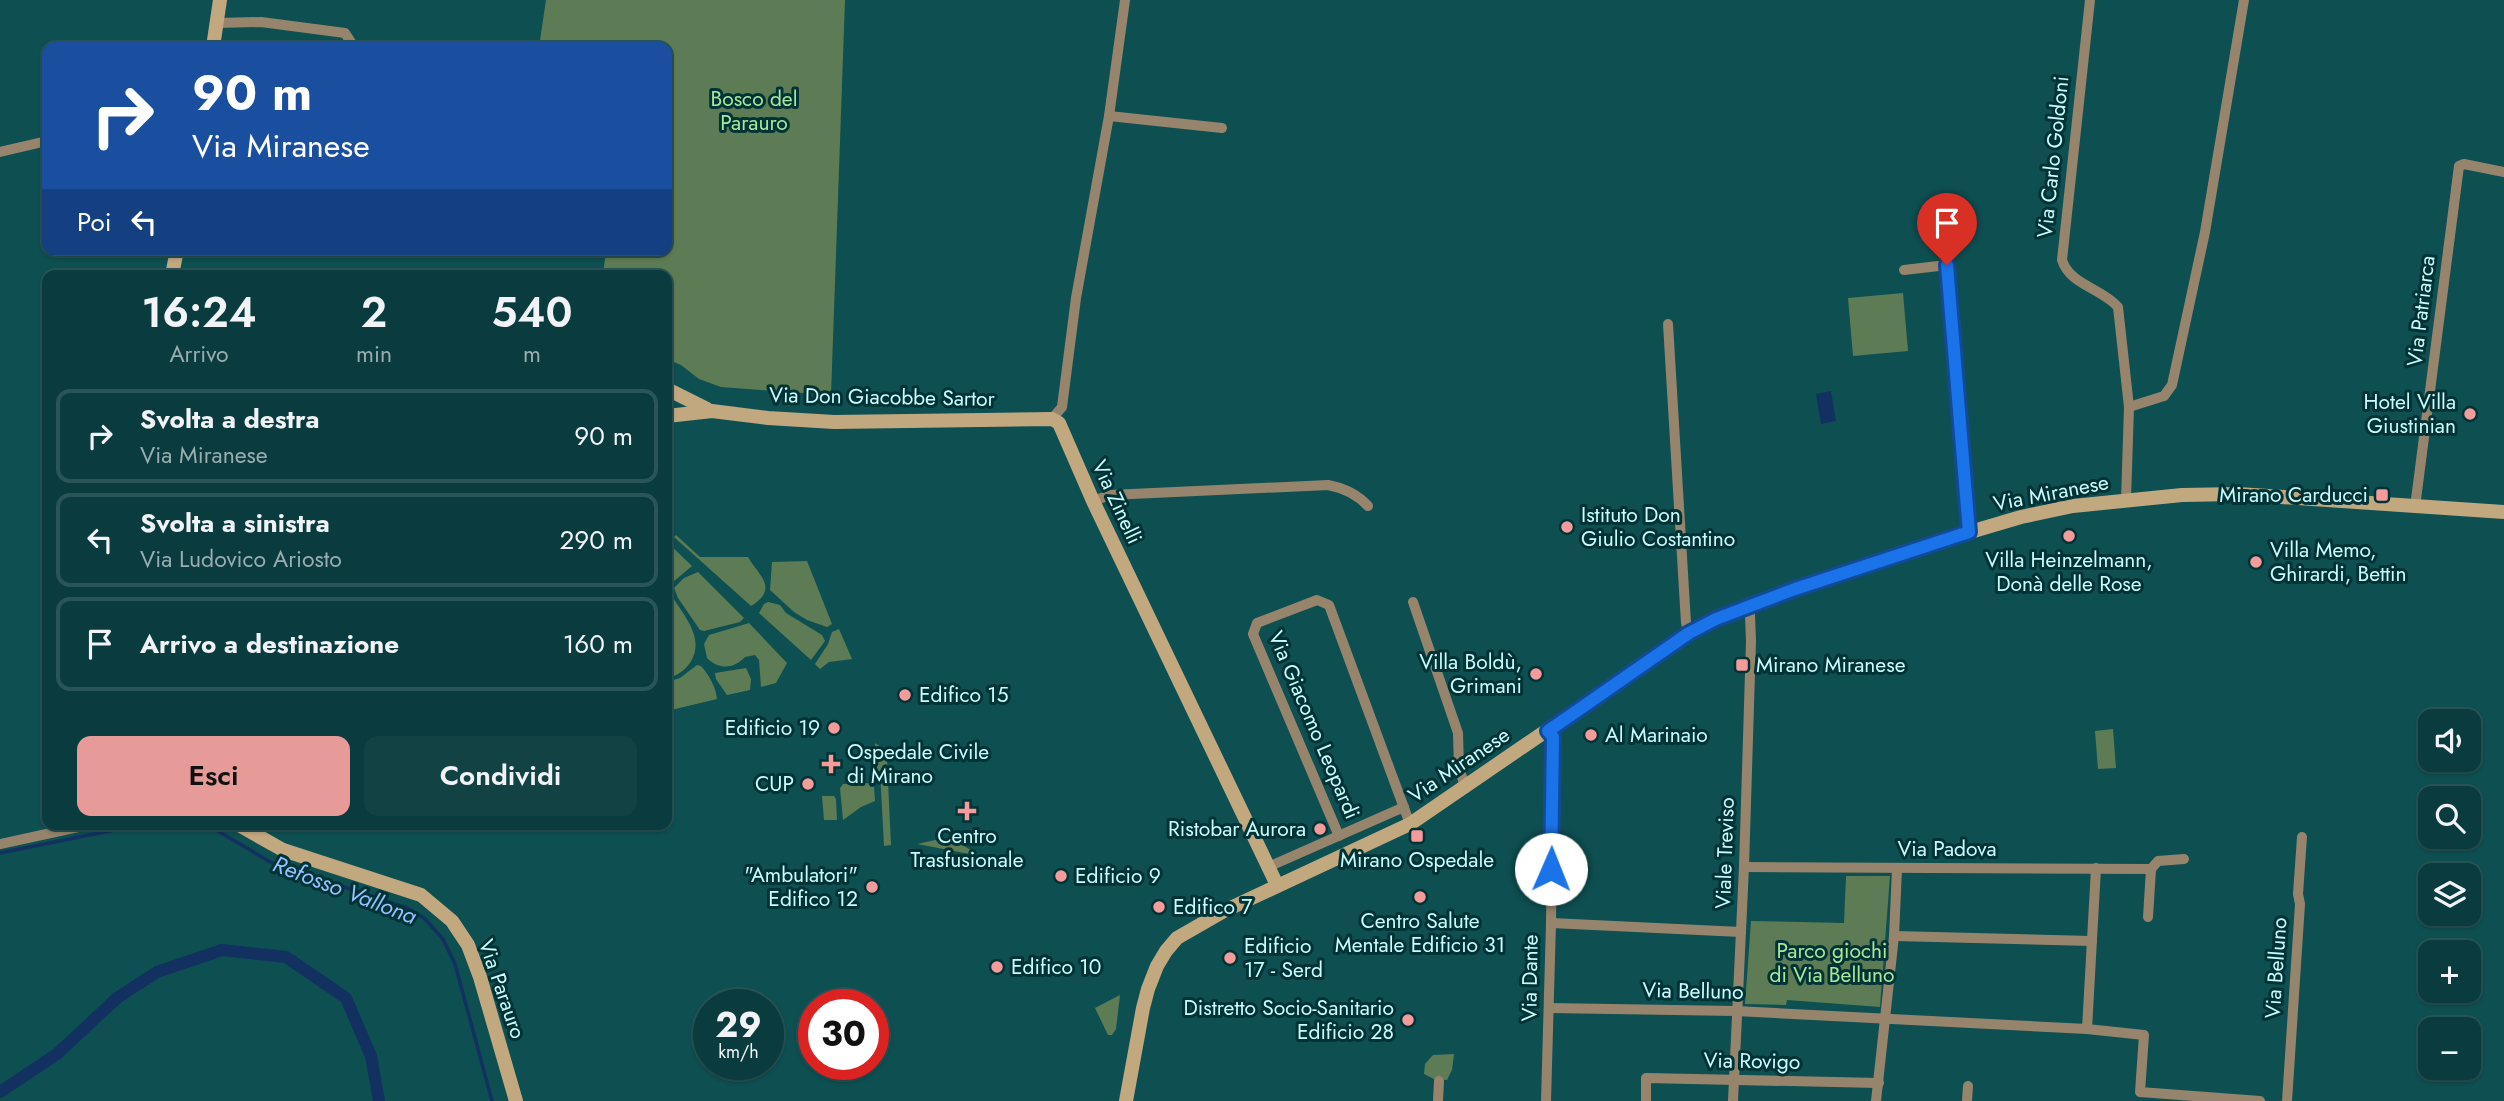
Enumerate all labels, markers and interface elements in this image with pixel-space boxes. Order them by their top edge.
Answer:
text: 90 m [192,58,312,128]
icon: right [77,70,168,161]
street label: Via Carlo Goldoni [2030,75,2076,239]
park label: Bosco del Parauro [710,84,798,138]
text: Via Miranese [192,123,370,169]
pin [1917,193,1977,265]
text: Poi [77,203,111,241]
icon: left [125,203,163,241]
icon: arrive [1928,204,1966,242]
street label: Via Patriarca [2399,254,2443,368]
text: 16:24 [142,282,257,343]
text: 2 [361,282,387,343]
text: 540 [492,282,572,343]
text: Arrivo [169,337,229,371]
text: min [356,337,392,371]
text: m [523,337,541,371]
street label: Via Don Giacobbe Sartor [769,380,996,414]
place label: Hotel Villa Giustinian [2363,387,2456,441]
text: Svolta a destra [140,400,320,438]
marker: Hotel Villa Giustinian [2462,406,2478,422]
icon: right [81,417,119,455]
text: 90 m [574,417,633,455]
text: Via Miranese [140,438,268,472]
street label: Via Zinelli [1084,455,1150,549]
street label: Via Miranese [1991,467,2111,519]
place label: Mirano Carducci [2219,480,2368,510]
marker: Mirano Carducci [2374,487,2390,503]
place label: Istituto Don Giulio Costantino [1581,500,1735,554]
text: Svolta a sinistra [140,504,330,542]
marker: Istituto Don Giulio Costantino [1559,519,1575,535]
icon: left [81,521,119,559]
text: 290 m [560,521,633,559]
marker: Villa Heinzelmann, Donà delle Rose [2061,528,2077,544]
place label: Villa Memo, Ghirardi, Bettin [2270,535,2407,589]
text: Via Ludovico Ariosto [140,542,342,576]
place label: Villa Heinzelmann, Donà delle Rose [1985,545,2153,599]
marker: Villa Memo, Ghirardi, Bettin [2248,554,2264,570]
icon: arrive [81,625,119,663]
text: Arrivo a destinazione [140,625,399,663]
text: 160 m [563,625,633,663]
street label: Via Giacomo Leopardi [1261,626,1367,824]
place label: Villa Boldù, Grimani [1419,647,1522,701]
place label: Mirano Miranese [1756,650,1906,680]
marker: Mirano Miranese [1734,657,1750,673]
marker: Villa Boldù, Grimani [1528,666,1544,682]
place label: Edifico 15 [919,680,1009,710]
marker: Edifico 15 [897,687,913,703]
map controls [2418,709,2481,1080]
button: sound [2418,709,2481,772]
place label: Edificio 19 [725,713,820,743]
marker: Edificio 19 [826,720,842,736]
street label: Via Miranese [1402,720,1516,810]
place label: Al Marinaio [1605,720,1708,750]
marker: Al Marinaio [1583,727,1599,743]
button: Esci [77,736,350,816]
button: Condividi [364,736,637,816]
place label: Ospedale Civile di Mirano [847,737,989,791]
marker: Ospedale Civile di Mirano [821,754,841,774]
place label: CUP [755,769,794,799]
marker: CUP [800,776,816,792]
button: search [2418,786,2481,849]
street label: Viale Treviso [1708,797,1742,909]
marker: Centro Trasfusionale [957,801,977,821]
place label: Ristobar Aurora [1168,814,1306,844]
place label: Centro Trasfusionale [910,821,1024,875]
marker: Ristobar Aurora [1312,821,1328,837]
marker: Mirano Ospedale [1409,828,1425,844]
position arrow [1514,832,1588,906]
street label: Via Padova [1897,834,1997,864]
place label: Mirano Ospedale [1340,845,1494,875]
water label: Refosso Vallona [268,847,422,933]
place label: "Ambulatori" Edifico 12 [744,860,858,914]
place label: Edificio 9 [1075,861,1161,891]
button: layers [2418,863,2481,926]
marker: Edificio 9 [1053,868,1069,884]
marker: "Ambulatori" Edifico 12 [864,879,880,895]
marker: Centro Salute Mentale Edificio 31 [1412,889,1428,905]
place label: Edifico 7 [1173,892,1252,922]
marker: Edifico 7 [1151,899,1167,915]
place label: Centro Salute Mentale Edificio 31 [1335,906,1505,960]
street label: Via Belluno [2257,916,2295,1020]
place label: Edificio 17 - Serd [1244,931,1323,985]
street label: Via Dante [1514,934,1546,1022]
street label: Via Parauro [471,935,533,1043]
park label: Parco giochi di Via Belluno [1769,936,1895,990]
button: + [2418,940,2481,1003]
marker: Edificio 17 - Serd [1222,950,1238,966]
place label: Edifico 10 [1011,952,1101,982]
marker: Edifico 10 [989,959,1005,975]
street label: Via Belluno [1642,975,1744,1007]
speed limit sign: 30 [798,989,889,1080]
place label: Distretto Socio-Sanitario Edificio 28 [1183,993,1394,1047]
text: 29 [715,1000,762,1050]
marker: Distretto Socio-Sanitario Edificio 28 [1400,1012,1416,1028]
button: − [2418,1017,2481,1080]
text: km/h [718,1039,759,1065]
street label: Via Rovigo [1703,1045,1801,1077]

